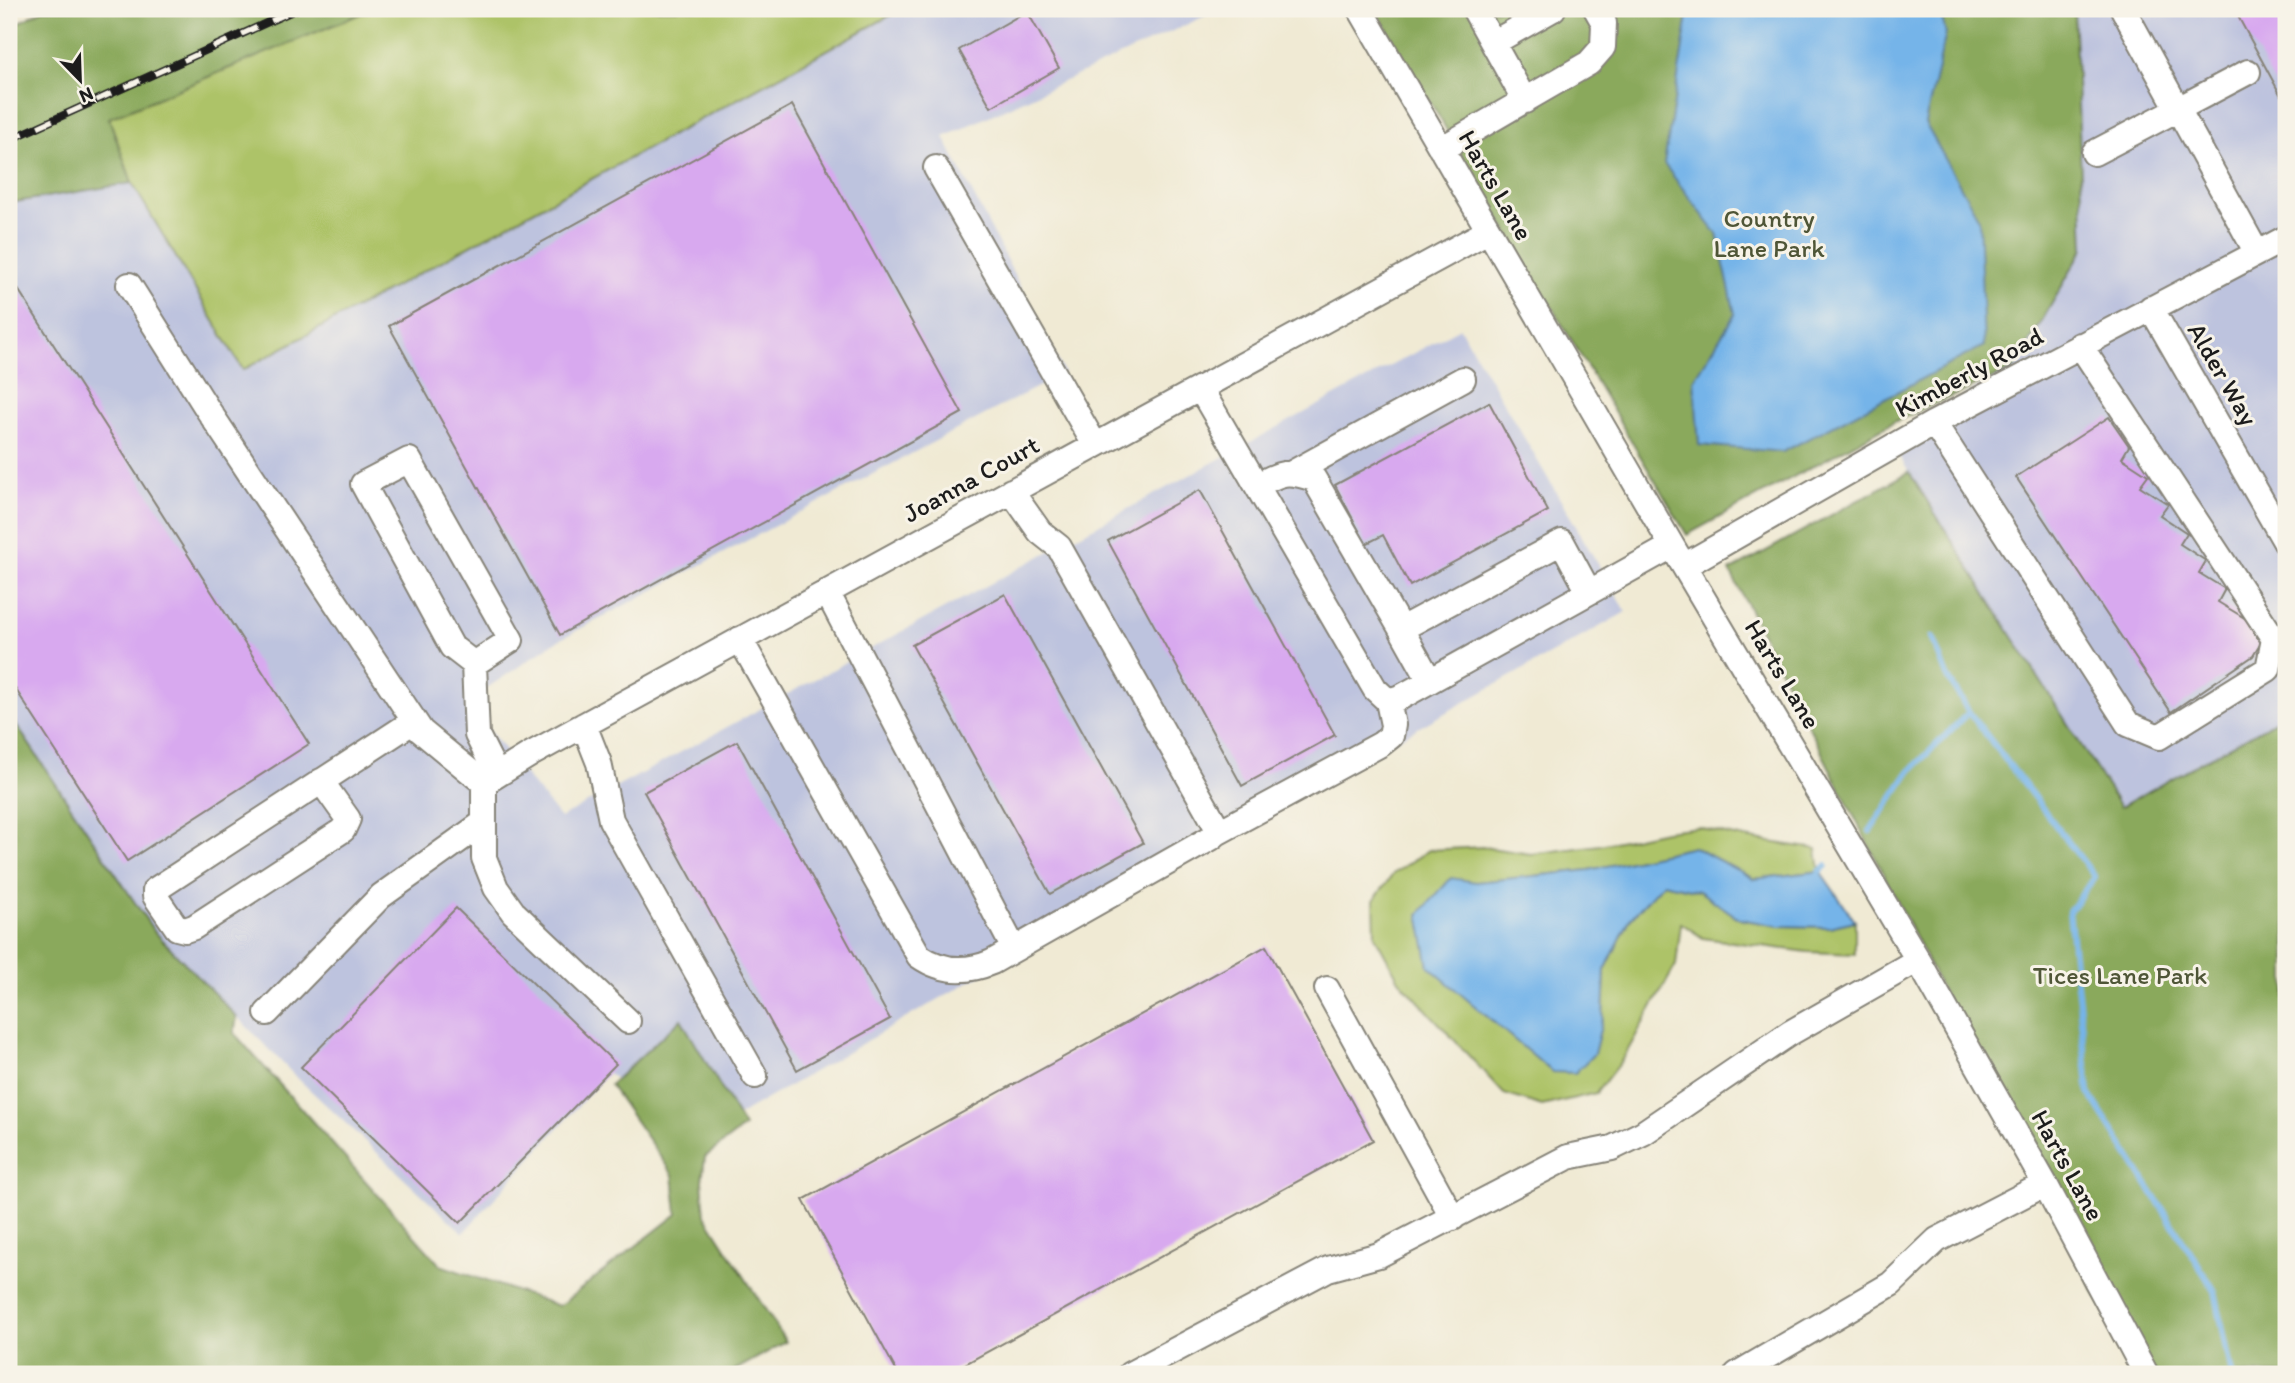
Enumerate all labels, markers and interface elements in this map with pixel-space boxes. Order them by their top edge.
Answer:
north arrow [46,46,116,116]
text: N [76,82,97,108]
street label: Harts Lane [1452,124,1540,246]
park label: Country Lane Park [1713,202,1825,264]
street label: Alder Way [2181,317,2265,431]
street label: Kimberly Road [1889,320,2049,424]
street label: Joanna Court [897,428,1045,529]
street label: Harts Lane [1738,613,1828,735]
park label: Tices Lane Park [2033,959,2207,991]
street label: Harts Lane [2024,1104,2112,1226]

